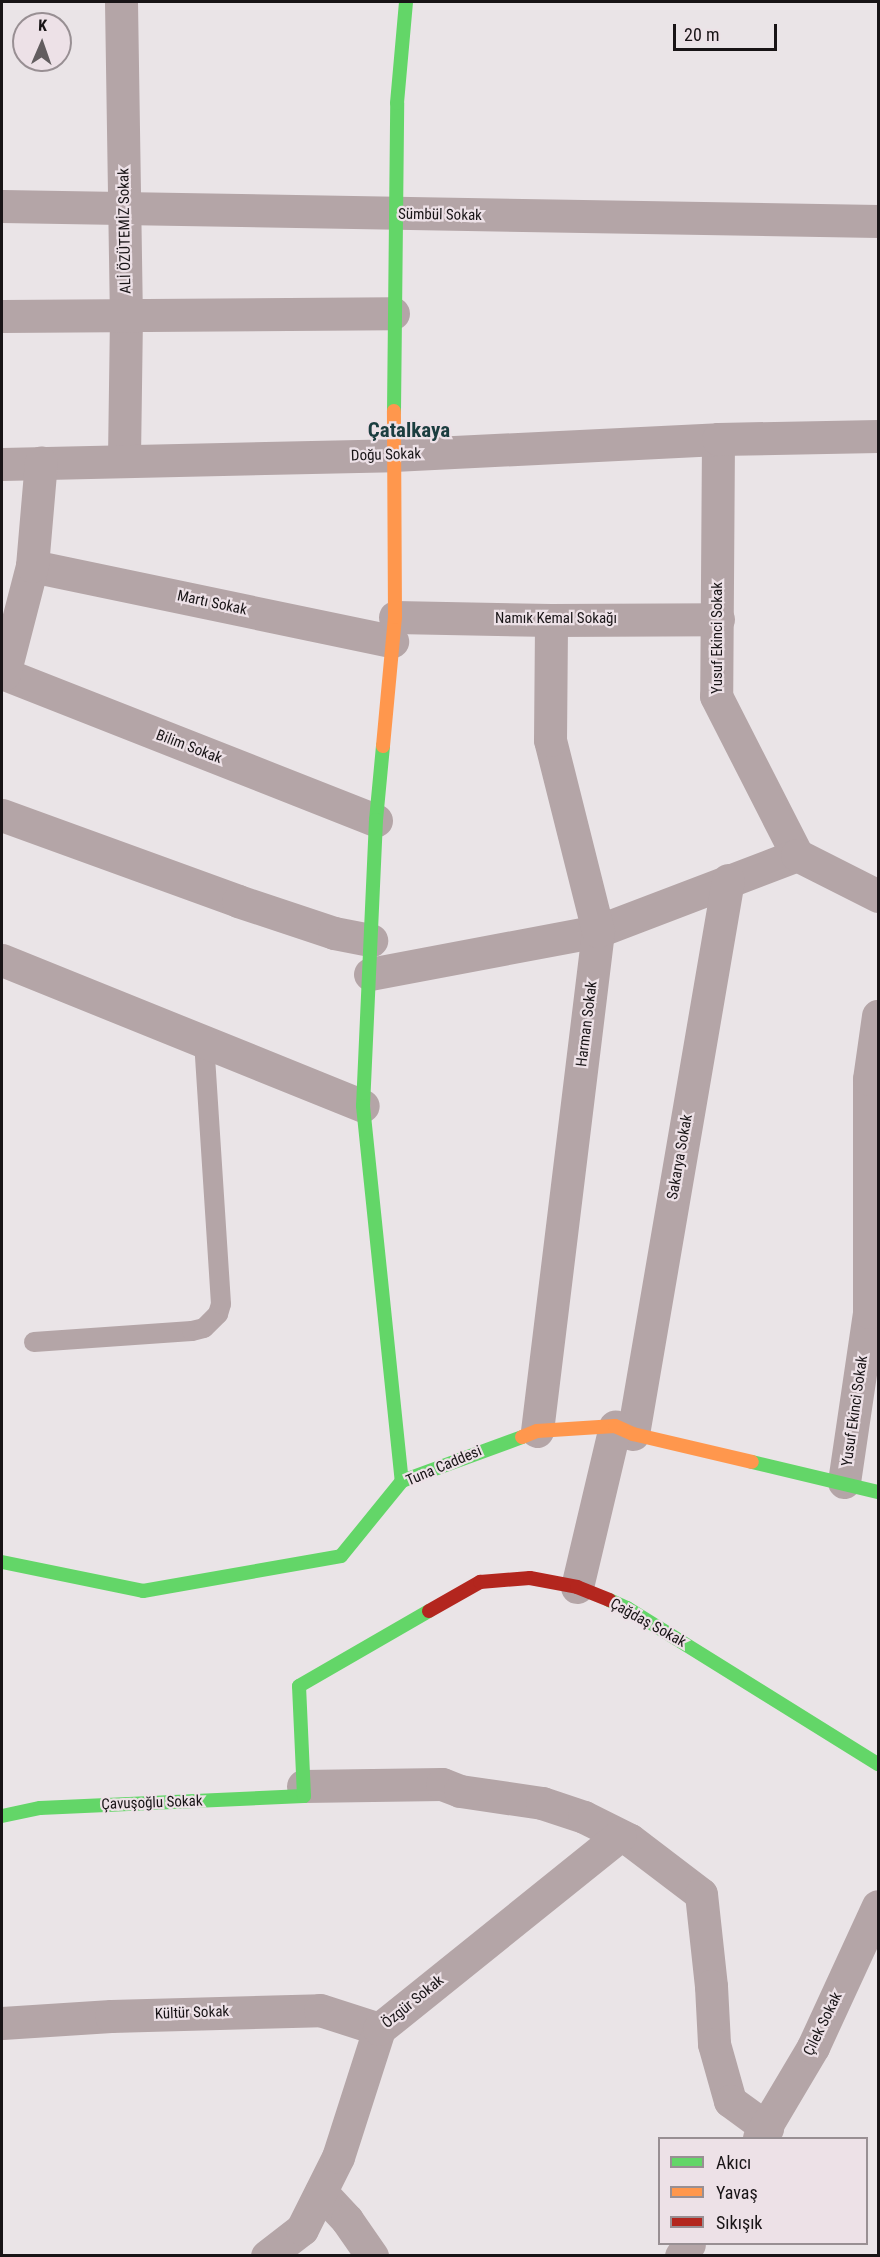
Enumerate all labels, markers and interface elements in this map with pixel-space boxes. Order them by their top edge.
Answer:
north arrow [12,12,72,72]
scale bar [676,12,780,50]
text: K [38,16,47,35]
text: 20 m [684,24,719,45]
street label: ALİ ÖZÜTEMİZ Sokak [115,168,135,294]
street label: Sümbül Sokak [398,205,482,225]
district label: Çatalkaya [368,417,450,443]
street label: Doğu Sokak [351,445,421,465]
street label: Yusuf Ekinci Sokak [709,582,727,694]
street label: Martı Sokak [175,587,249,619]
street label: Namık Kemal Sokağı [495,610,617,628]
street label: Bilim Sokak [153,726,225,768]
street label: Harman Sokak [573,980,601,1068]
street label: Sakarya Sokak [664,1113,696,1201]
street label: Yusuf Ekinci Sokak [838,1354,872,1468]
street label: Tuna Caddesi [404,1442,484,1490]
street label: Çağdaş Sokak [607,1595,689,1651]
street label: Çavuşoğlu Sokak [101,1792,203,1814]
street label: Özgür Sokak [379,1972,447,2032]
street label: Çilek Sokak [800,1989,846,2059]
street label: Kültür Sokak [154,2003,230,2023]
legend [658,2137,868,2245]
text: Akıcı [716,2152,751,2173]
text: Yavaş [716,2182,758,2203]
text: Sıkışık [716,2212,762,2233]

